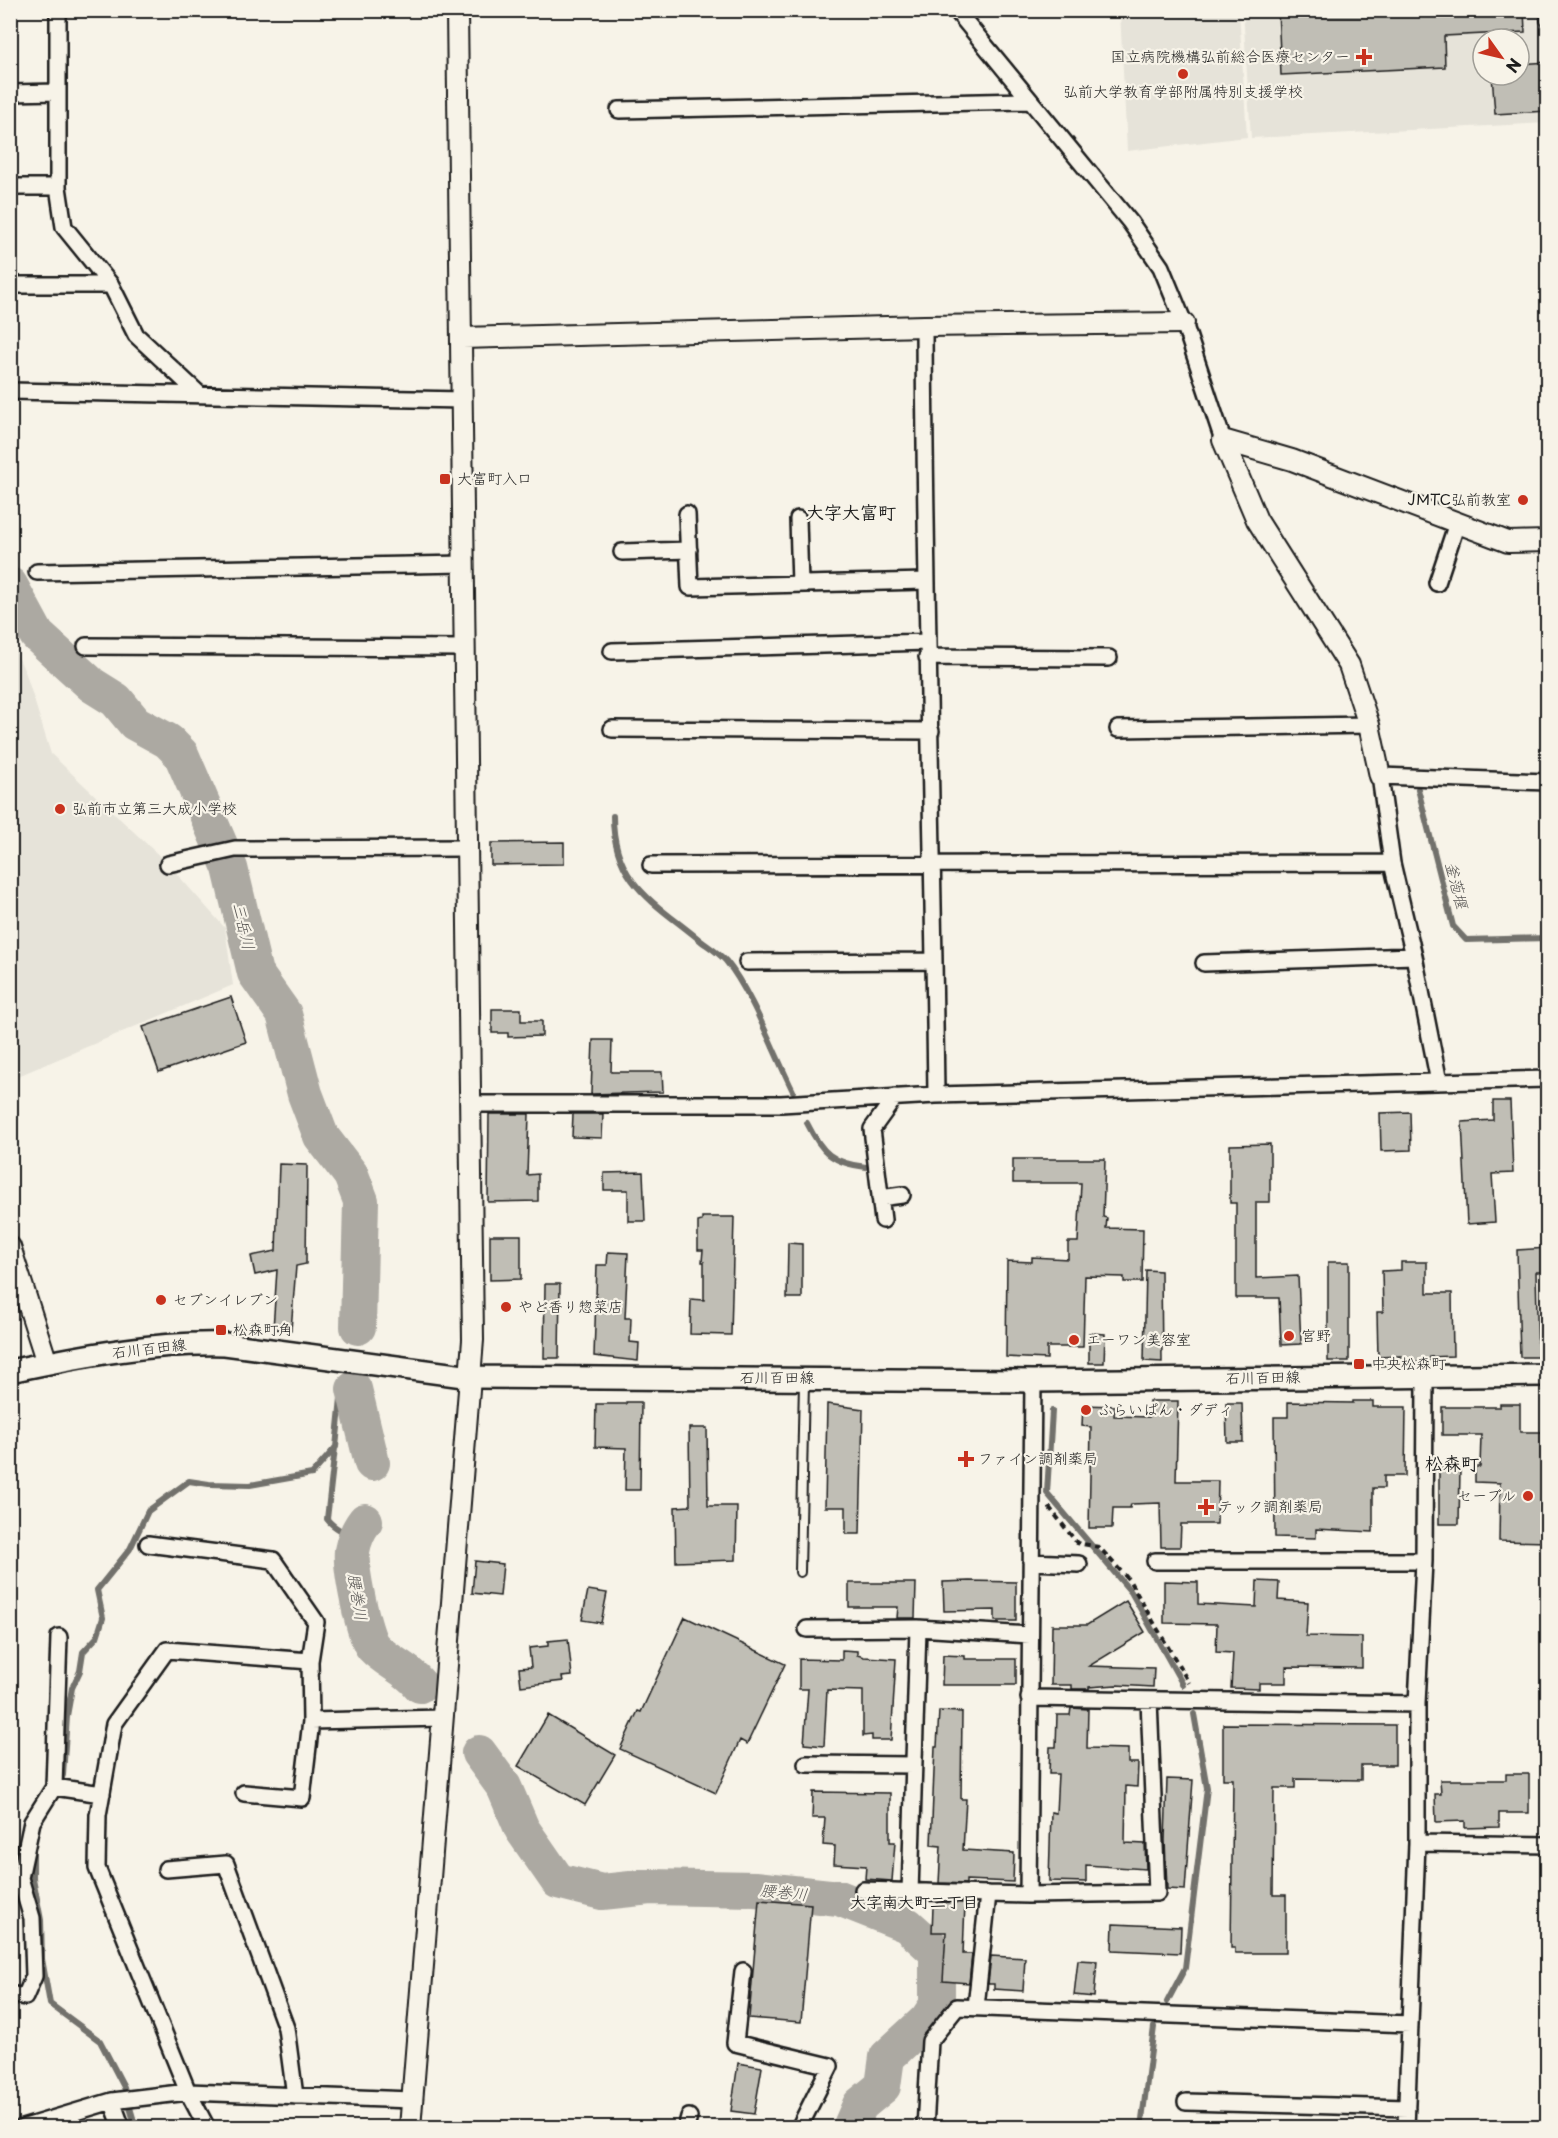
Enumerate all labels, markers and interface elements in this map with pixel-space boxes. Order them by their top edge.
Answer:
north arrow [1471,27,1531,87]
place label: 国立病院機構弘前総合医療センター [1111,44,1350,67]
marker: 国立病院機構弘前総合医療センター [1355,48,1373,66]
text: N [1501,54,1528,78]
marker: 弘前大学教育学部附属特別支援学校 [1176,67,1190,81]
place label: 弘前大学教育学部附属特別支援学校 [1063,79,1303,102]
place label: 大富町入口 [457,466,532,489]
marker: 大富町入口 [438,472,452,486]
place label: JMTC弘前教室 [1408,487,1511,510]
marker: JMTC弘前教室 [1516,493,1530,507]
district label: 大字大富町 [806,498,896,525]
place label: 弘前市立第三大成小学校 [72,796,237,819]
marker: 弘前市立第三大成小学校 [53,802,67,816]
water label: 釜萢堰 [1441,859,1476,913]
water label: 三岳川 [228,900,262,952]
place label: セブンイレブン [173,1287,278,1310]
marker: セブンイレブン [154,1293,168,1307]
place label: やど香り惣菜店 [518,1294,623,1317]
marker: やど香り惣菜店 [499,1300,513,1314]
place label: 松森町角 [233,1317,293,1340]
marker: 松森町角 [214,1323,228,1337]
place label: 宮野 [1301,1323,1331,1346]
place label: エーワン美容室 [1086,1327,1191,1350]
marker: 宮野 [1282,1329,1296,1343]
street label: 石川百田線 [110,1332,187,1363]
marker: エーワン美容室 [1067,1333,1081,1347]
place label: 中央松森町 [1371,1351,1447,1374]
marker: 中央松森町 [1352,1357,1366,1371]
street label: 石川百田線 [1225,1364,1301,1389]
street label: 石川百田線 [739,1365,815,1388]
place label: ふらいぱん・ダディ [1098,1397,1233,1420]
marker: ふらいぱん・ダディ [1079,1403,1093,1417]
place label: ファイン調剤薬局 [978,1446,1098,1469]
district label: 松森町 [1425,1449,1479,1476]
marker: ファイン調剤薬局 [959,1452,973,1466]
place label: セーブル [1457,1483,1516,1506]
marker: セーブル [1521,1489,1535,1503]
place label: テック調剤薬局 [1218,1494,1323,1517]
marker: テック調剤薬局 [1199,1500,1213,1514]
water label: 腰巻川 [343,1571,375,1622]
water label: 腰巻川 [759,1877,809,1905]
district label: 大字南大町二丁目 [850,1889,978,1913]

